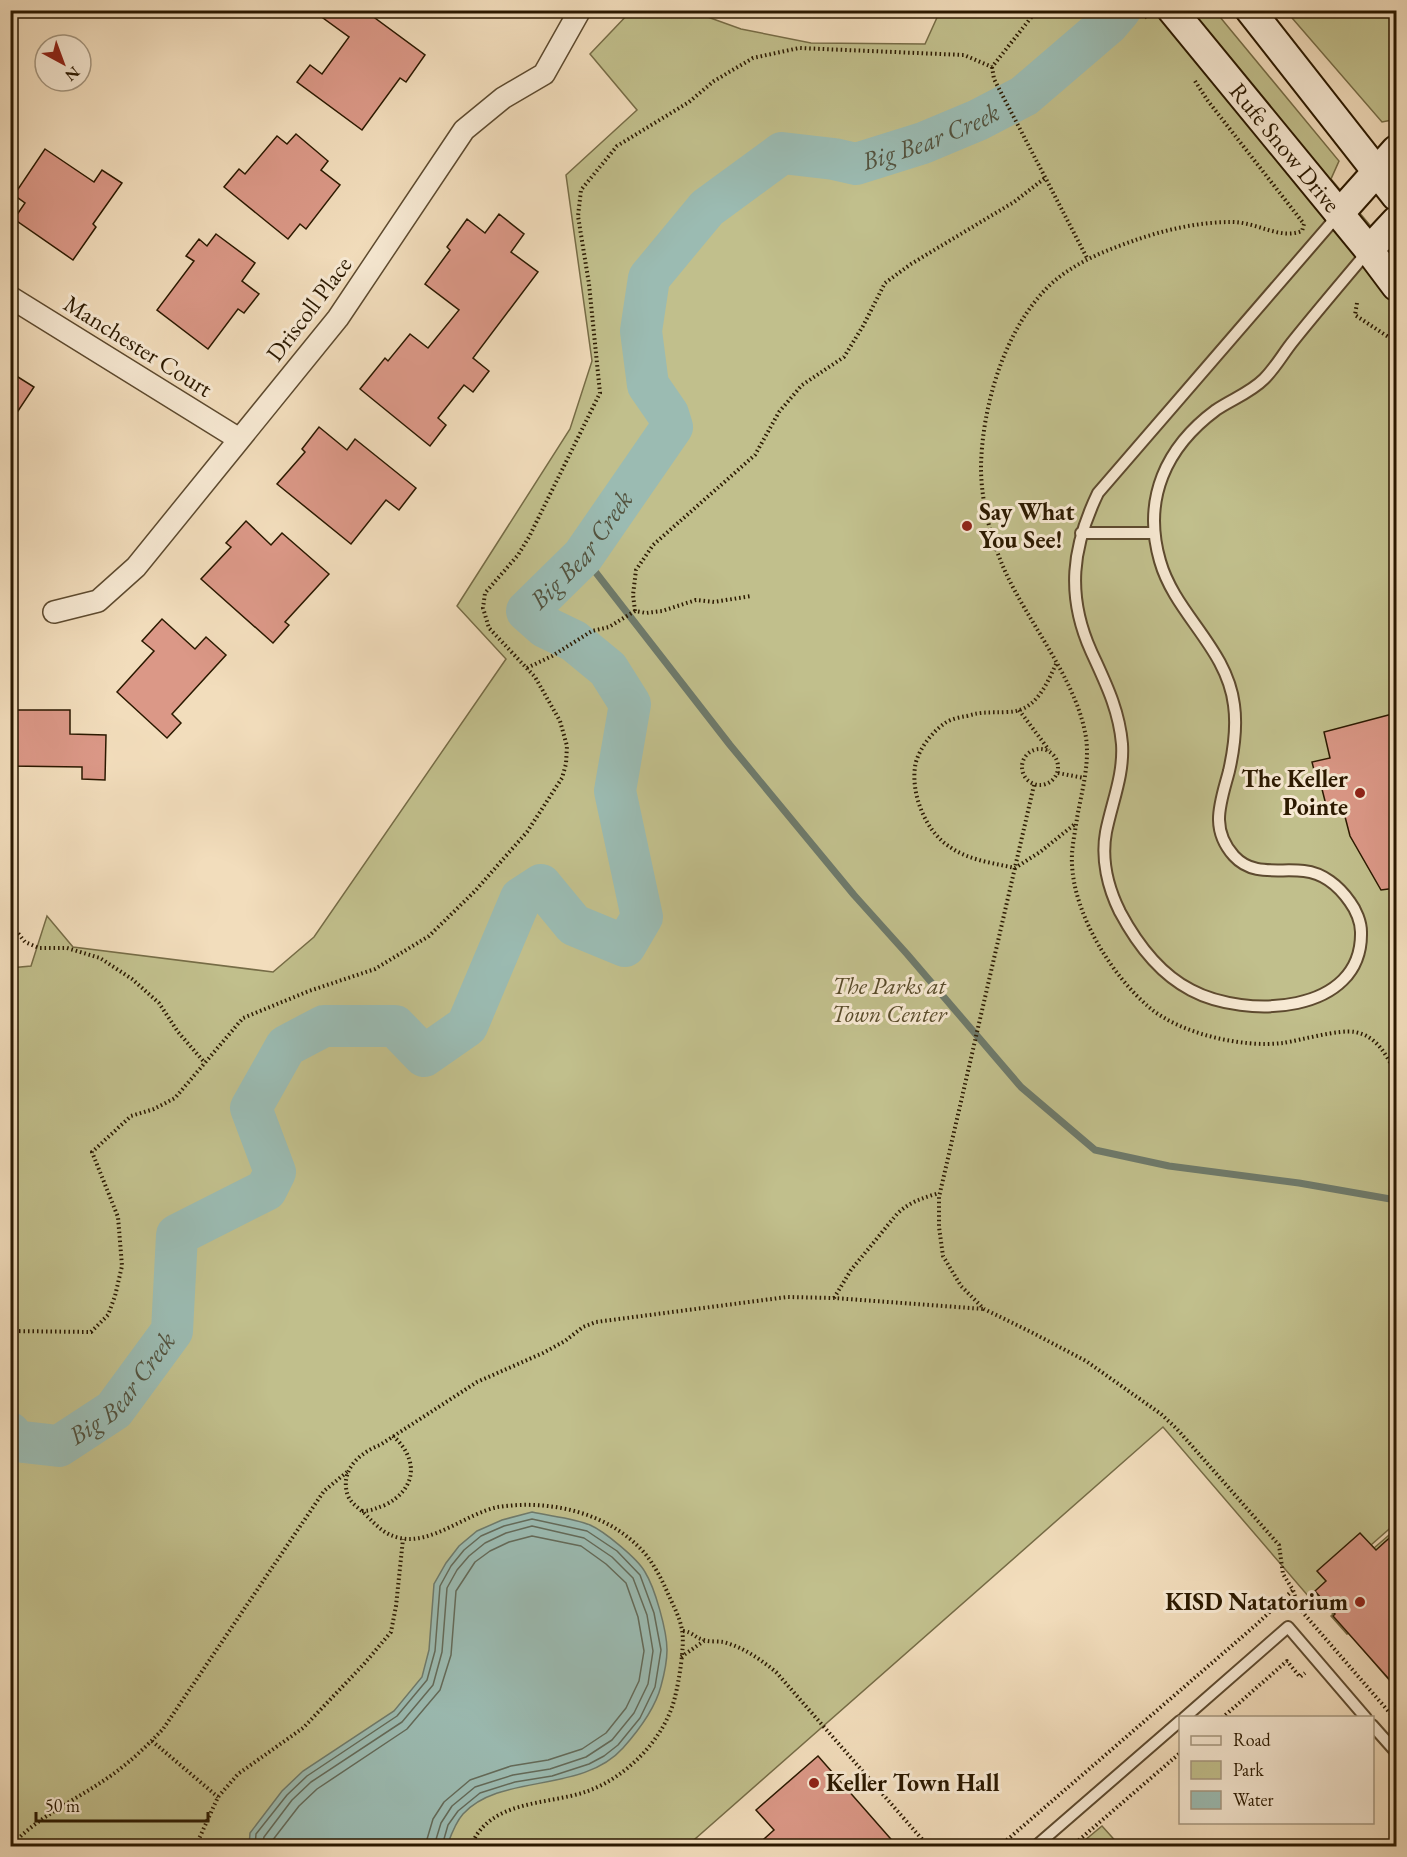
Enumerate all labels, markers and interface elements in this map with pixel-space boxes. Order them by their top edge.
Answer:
north arrow [33,33,93,93]
text: N [61,62,84,86]
street label: Rufe Snow Drive [1223,76,1348,219]
water label: Big Bear Creek [857,95,1005,178]
street label: Driscoll Place [259,250,358,368]
street label: Manchester Court [58,288,219,404]
water label: Big Bear Creek [521,484,640,617]
place label: Say What You See! [979,496,1075,555]
marker: Say What You See! [960,519,974,533]
place label: The Keller Pointe [1241,763,1348,822]
marker: The Keller Pointe [1353,786,1367,800]
park label: The Parks at Town Center [831,970,948,1029]
water label: Big Bear Creek [61,1324,183,1453]
place label: KISD Natatorium [1165,1586,1348,1617]
marker: KISD Natatorium [1353,1595,1367,1609]
legend [1179,1716,1374,1824]
text: Road [1233,1728,1272,1751]
text: Park [1233,1758,1264,1781]
place label: Keller Town Hall [826,1767,1000,1798]
marker: Keller Town Hall [807,1776,821,1790]
scale bar [36,1785,208,1823]
text: Water [1233,1788,1274,1811]
text: 50 m [45,1794,80,1817]

